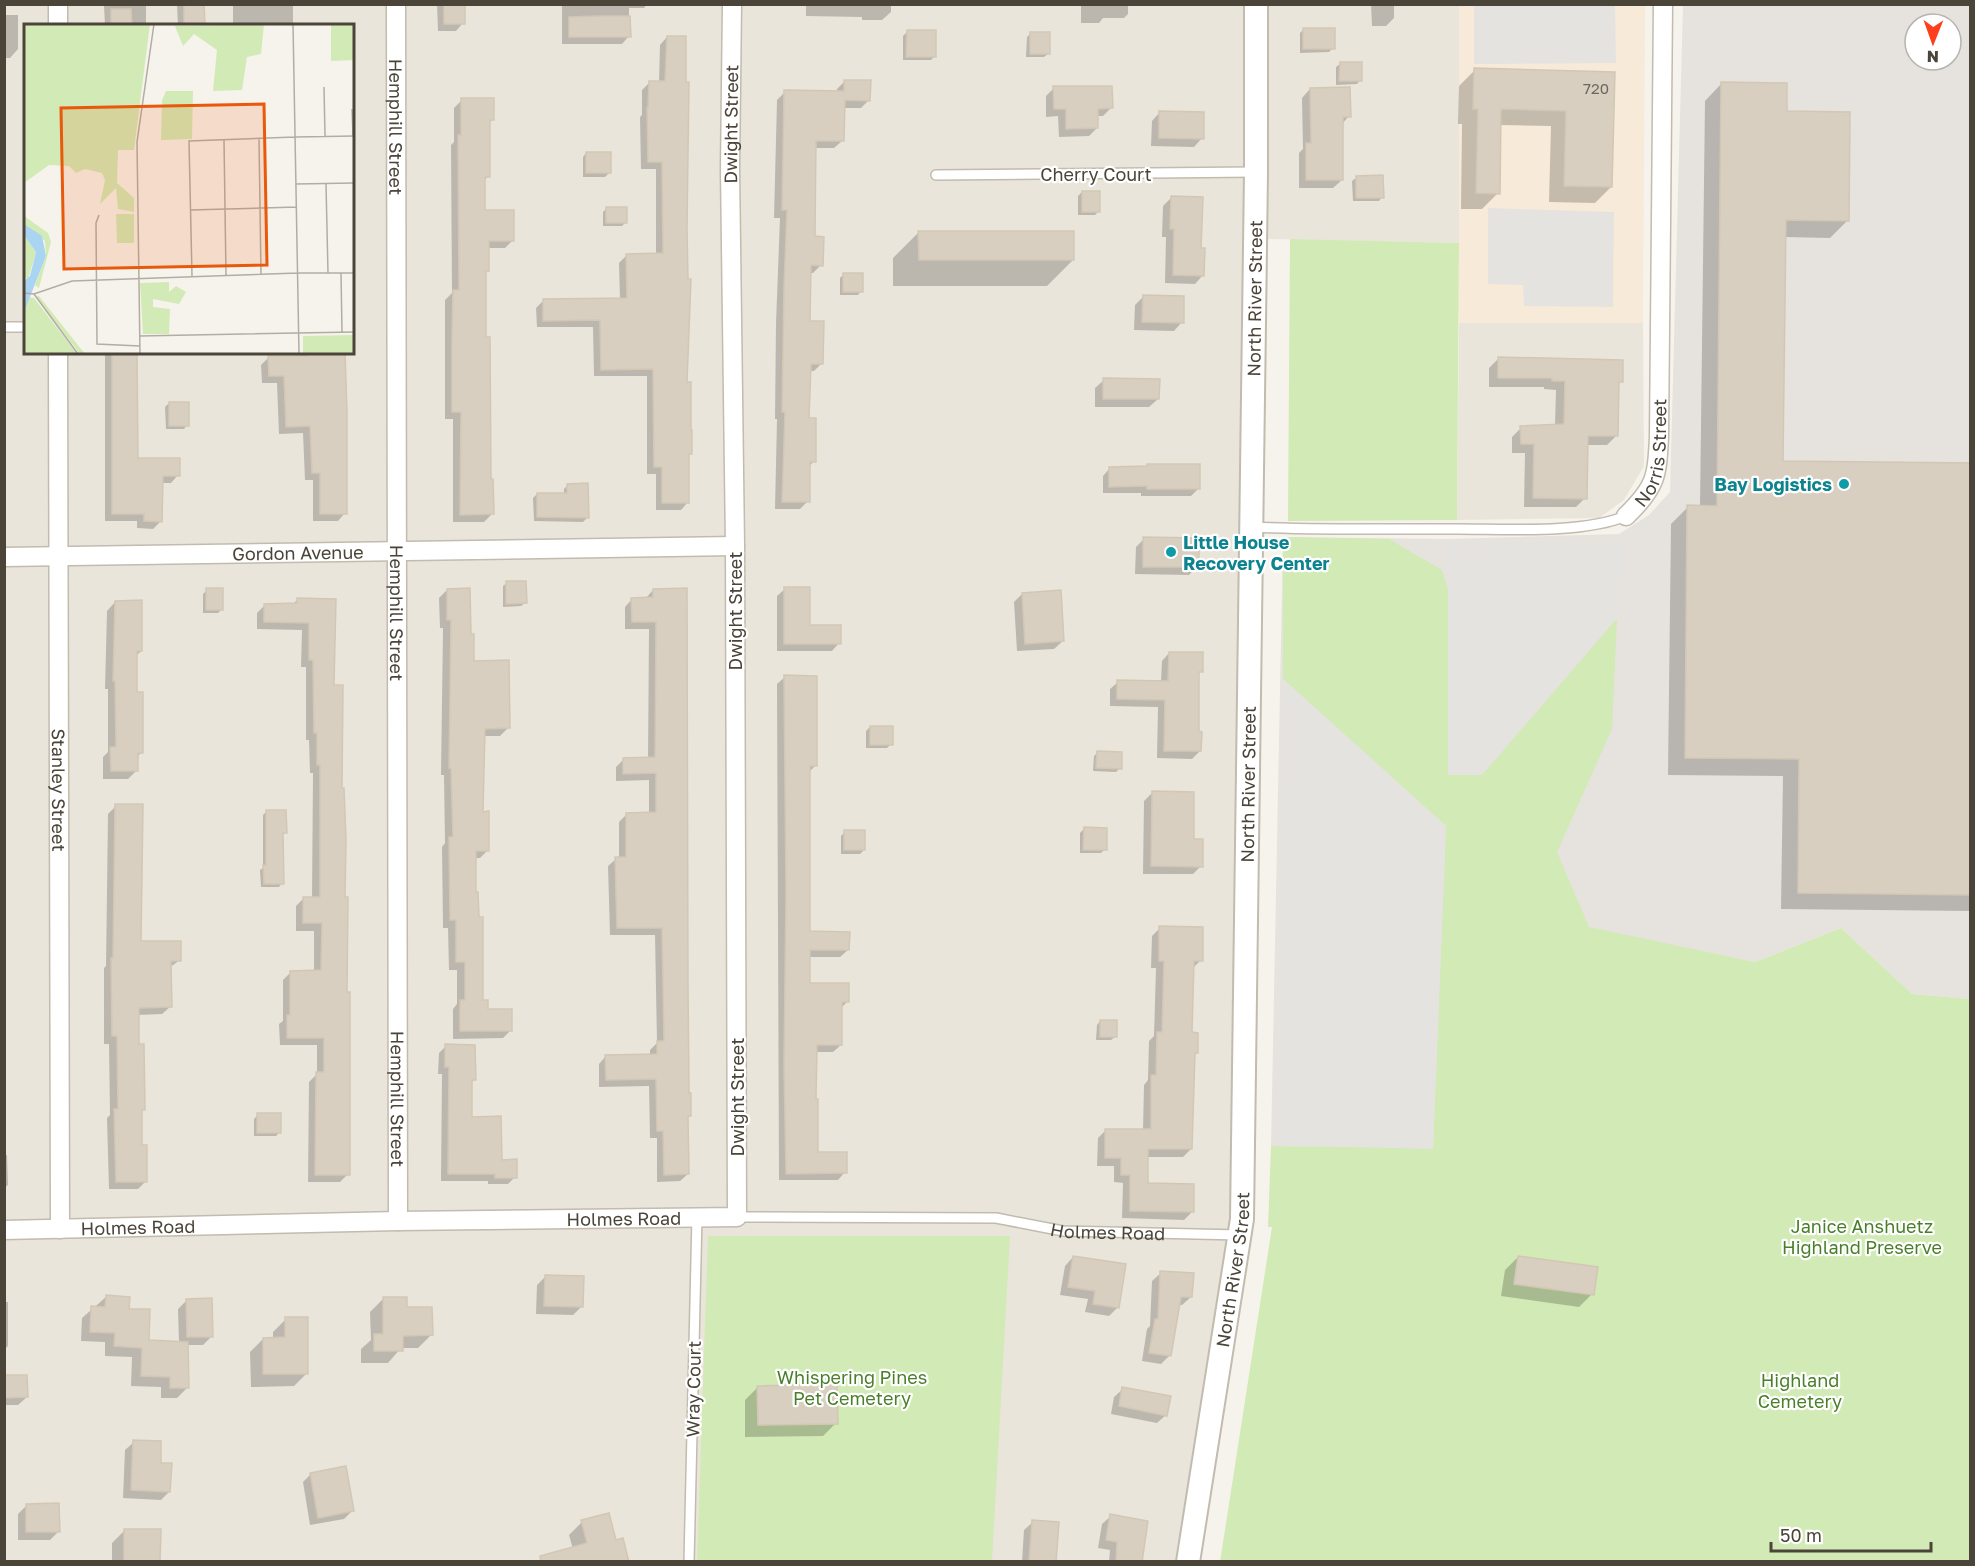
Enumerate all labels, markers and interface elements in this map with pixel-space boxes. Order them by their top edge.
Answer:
north arrow [1903,12,1963,72]
inset map [24,24,354,354]
text: N [1926,47,1939,67]
street label: Hemphill Street [385,59,407,195]
street label: Dwight Street [719,65,742,184]
house number: 720 [1583,79,1609,97]
street label: Cherry Court [1040,163,1152,185]
street label: North River Street [1242,220,1266,377]
street label: Norris Street [1629,399,1670,511]
place label: Bay Logistics [1714,473,1832,495]
marker: Bay Logistics [1837,477,1851,491]
place label: Little House Recovery Center [1183,531,1330,574]
street label: Gordon Avenue [232,541,364,565]
street label: Hemphill Street [386,545,408,681]
marker: Little House Recovery Center [1164,545,1178,559]
street label: Dwight Street [724,552,746,670]
street label: North River Street [1236,706,1260,863]
street label: Stanley Street [48,728,70,852]
street label: Hemphill Street [387,1031,409,1167]
street label: Dwight Street [726,1038,748,1156]
street label: North River Street [1211,1192,1253,1349]
street label: Holmes Road [566,1207,681,1230]
street label: Holmes Road [80,1215,196,1239]
park label: Janice Anshuetz Highland Preserve [1782,1215,1942,1258]
street label: Holmes Road [1048,1218,1165,1244]
street label: Wray Court [681,1340,705,1438]
park label: Whispering Pines Pet Cemetery [777,1366,927,1409]
park label: Highland Cemetery [1758,1369,1842,1412]
scale bar [1771,1515,1932,1553]
text: 50 m [1780,1524,1822,1546]

